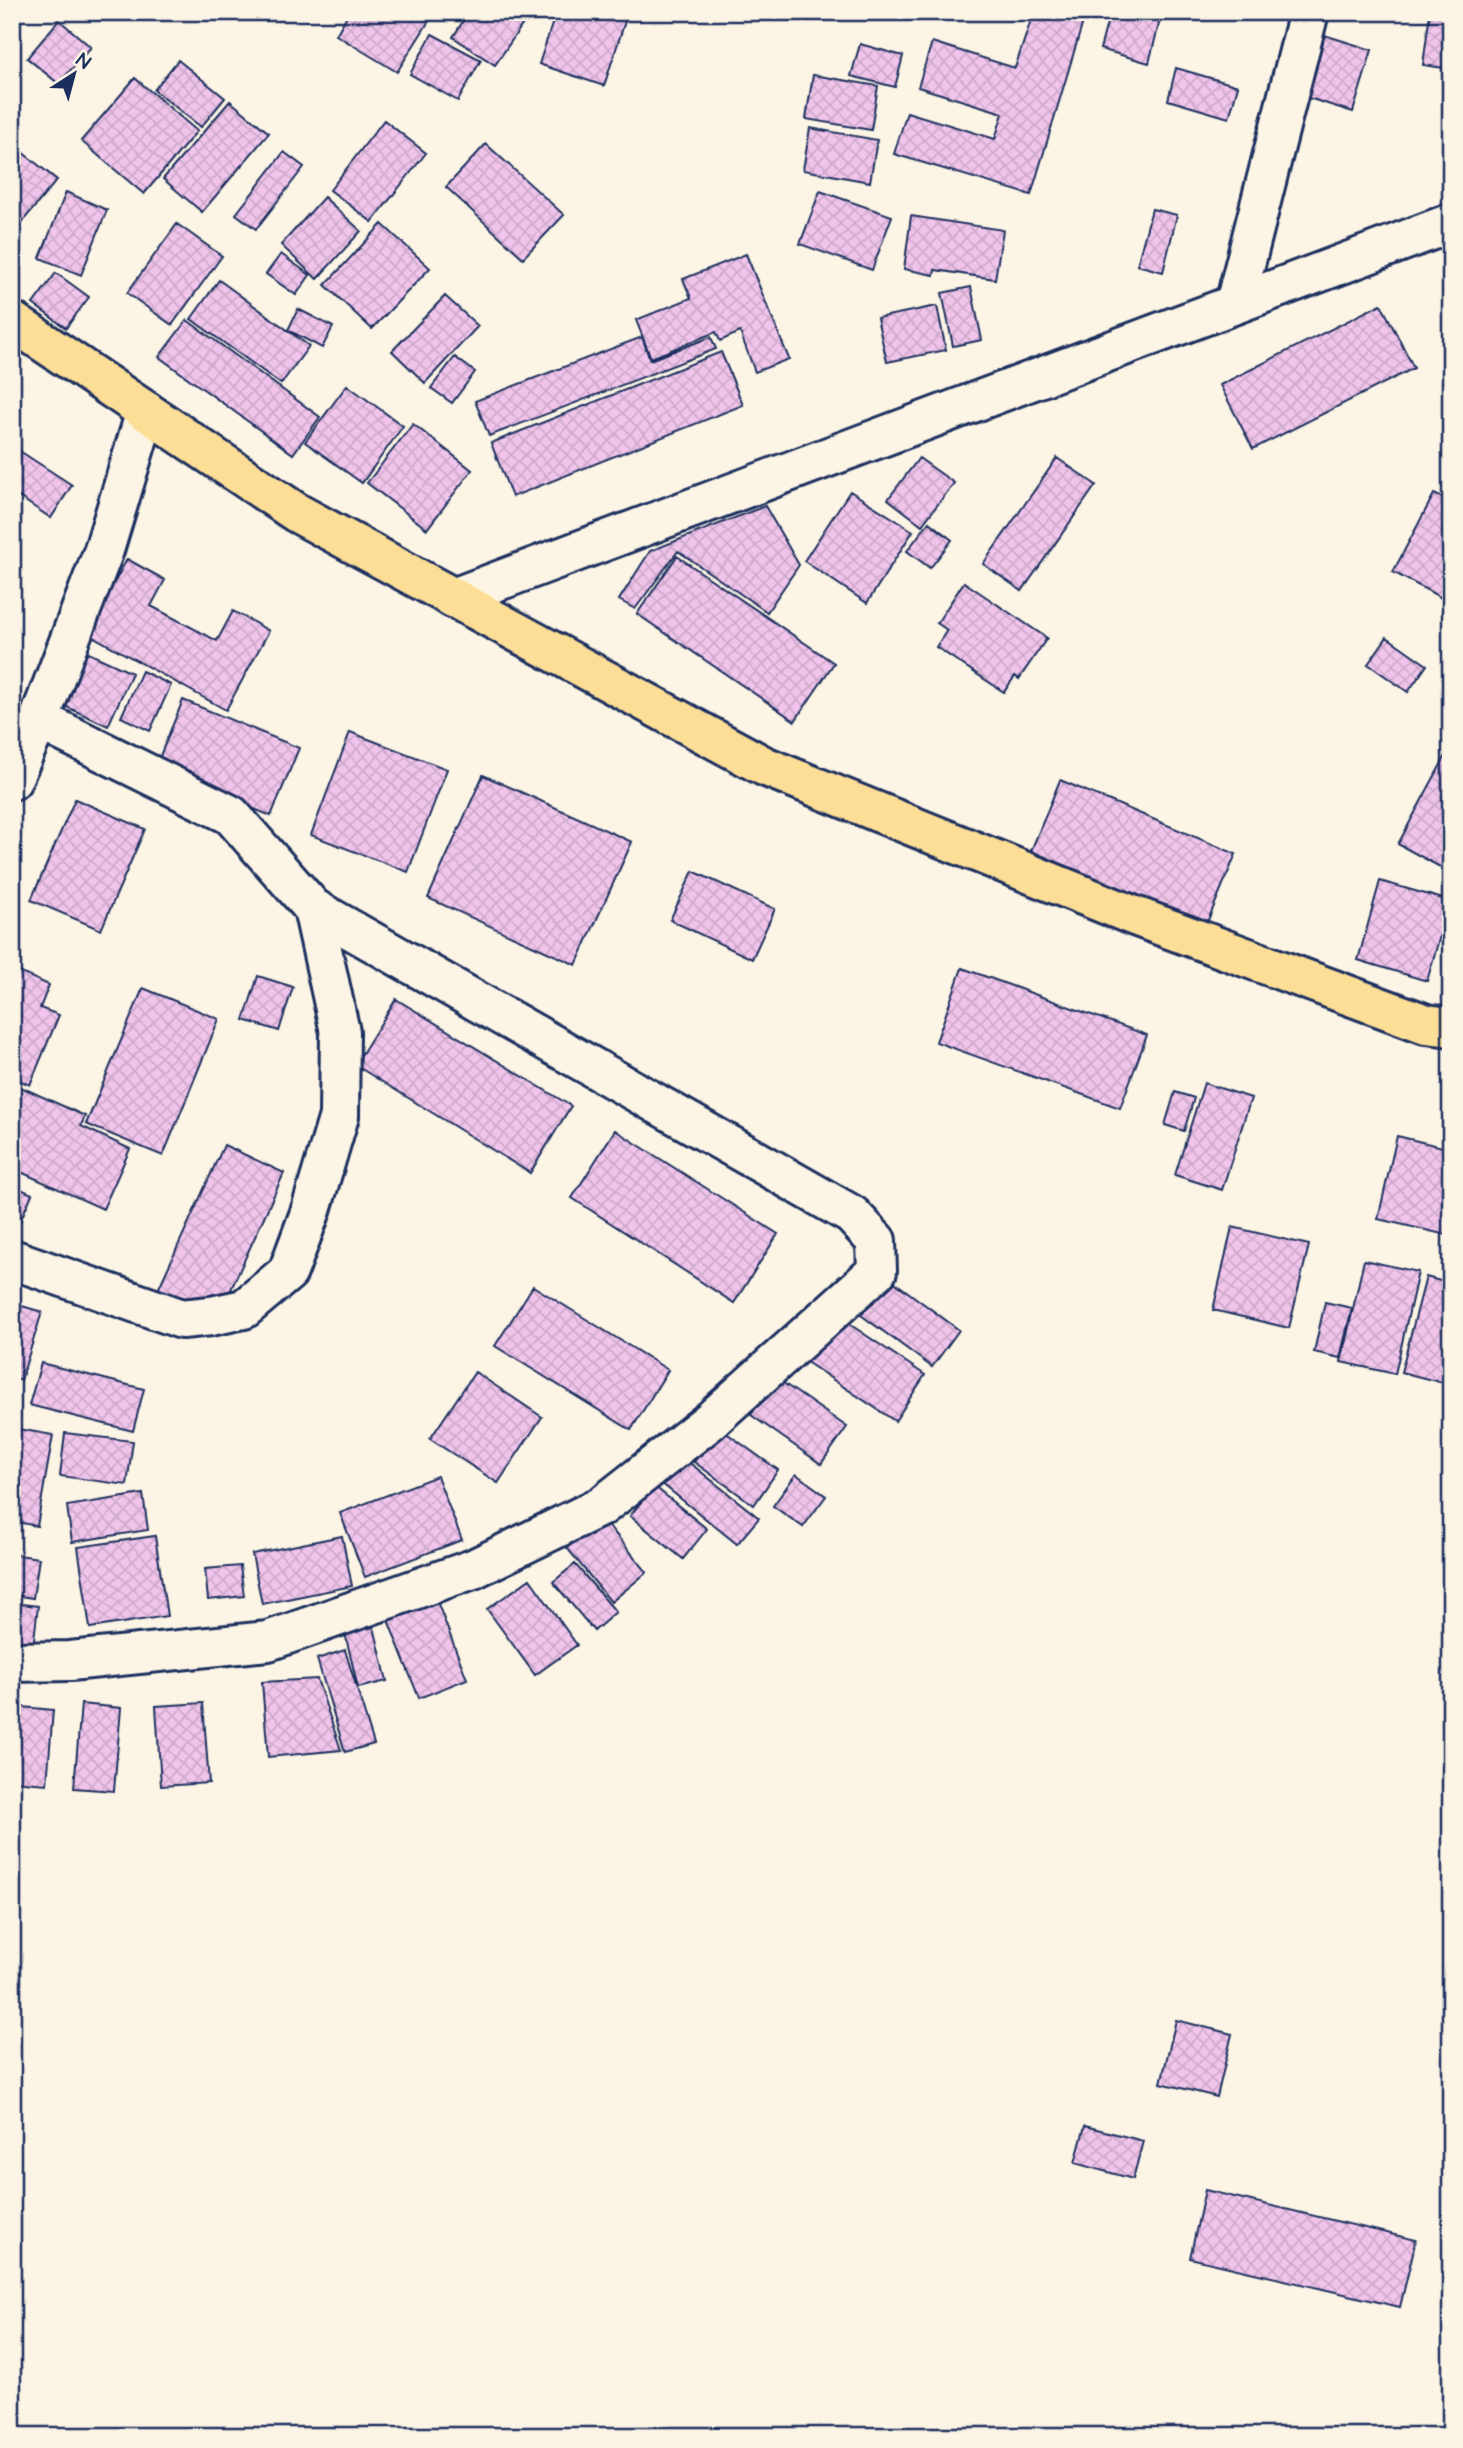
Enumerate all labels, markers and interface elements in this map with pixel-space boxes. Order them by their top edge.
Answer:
north arrow [38,38,108,108]
text: N [70,47,96,76]

